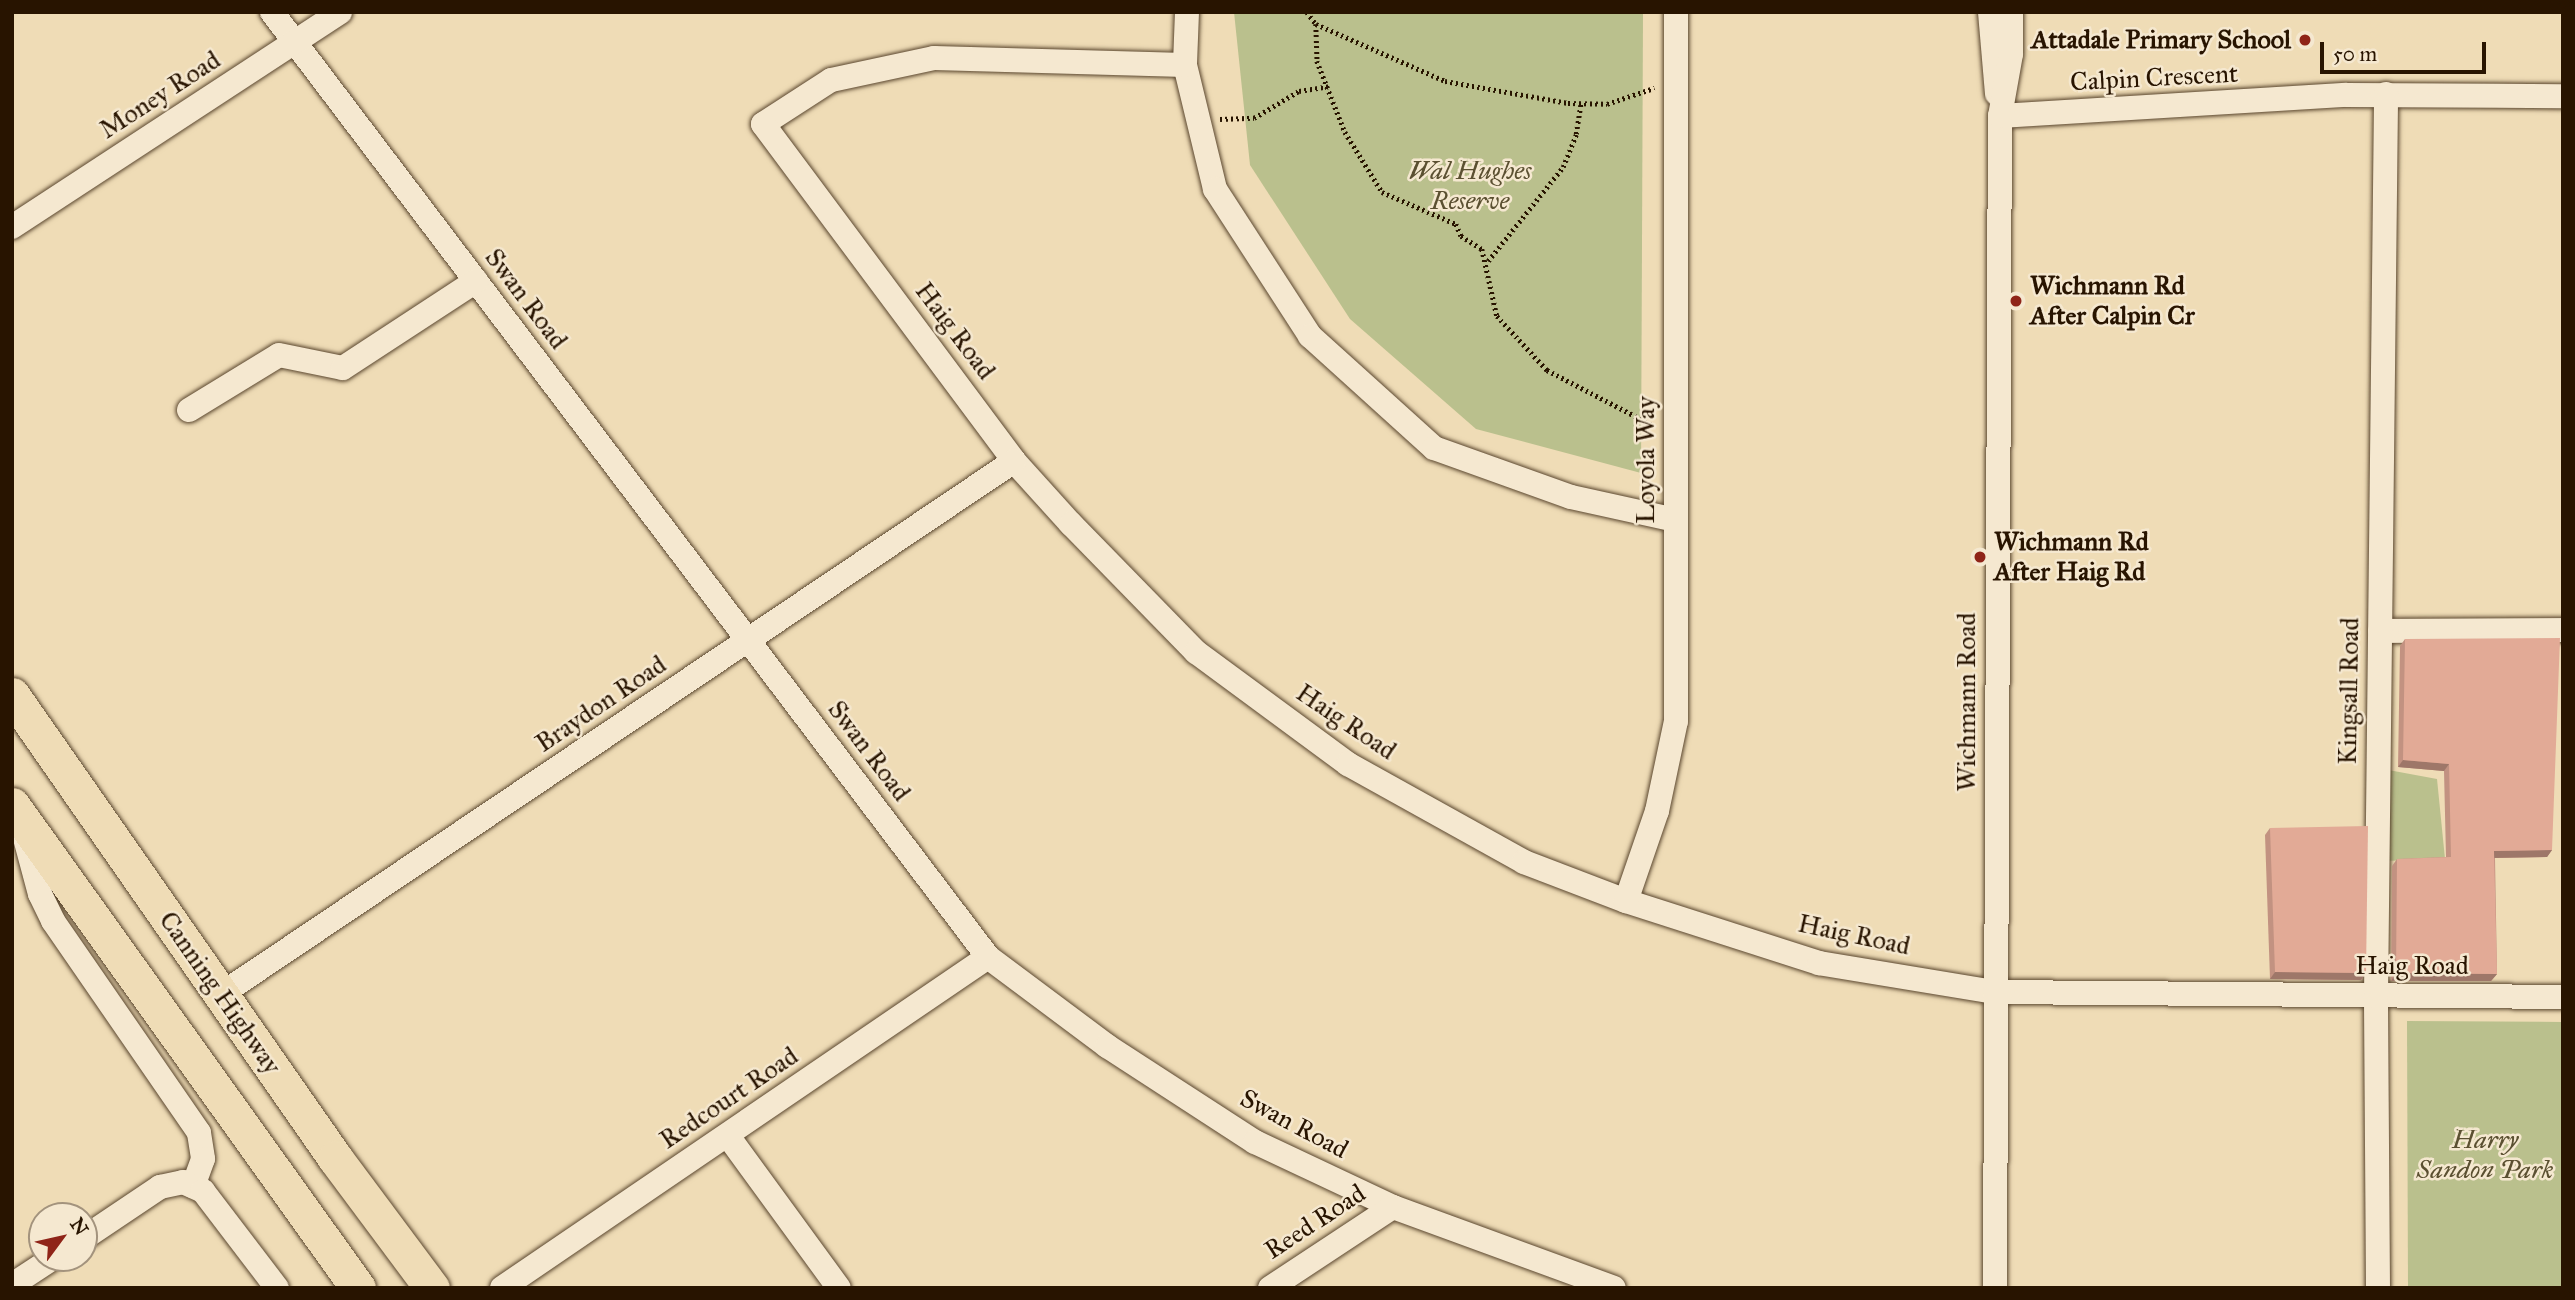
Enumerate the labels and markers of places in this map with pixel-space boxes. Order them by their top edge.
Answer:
place label: Attadale Primary School [2031,24,2291,56]
marker: Attadale Primary School [2297,32,2313,48]
place label: Wichmann Rd After Calpin Cr [2030,270,2195,332]
marker: Wichmann Rd After Calpin Cr [2008,293,2024,309]
place label: Wichmann Rd After Haig Rd [1994,526,2149,588]
marker: Wichmann Rd After Haig Rd [1972,549,1988,565]

